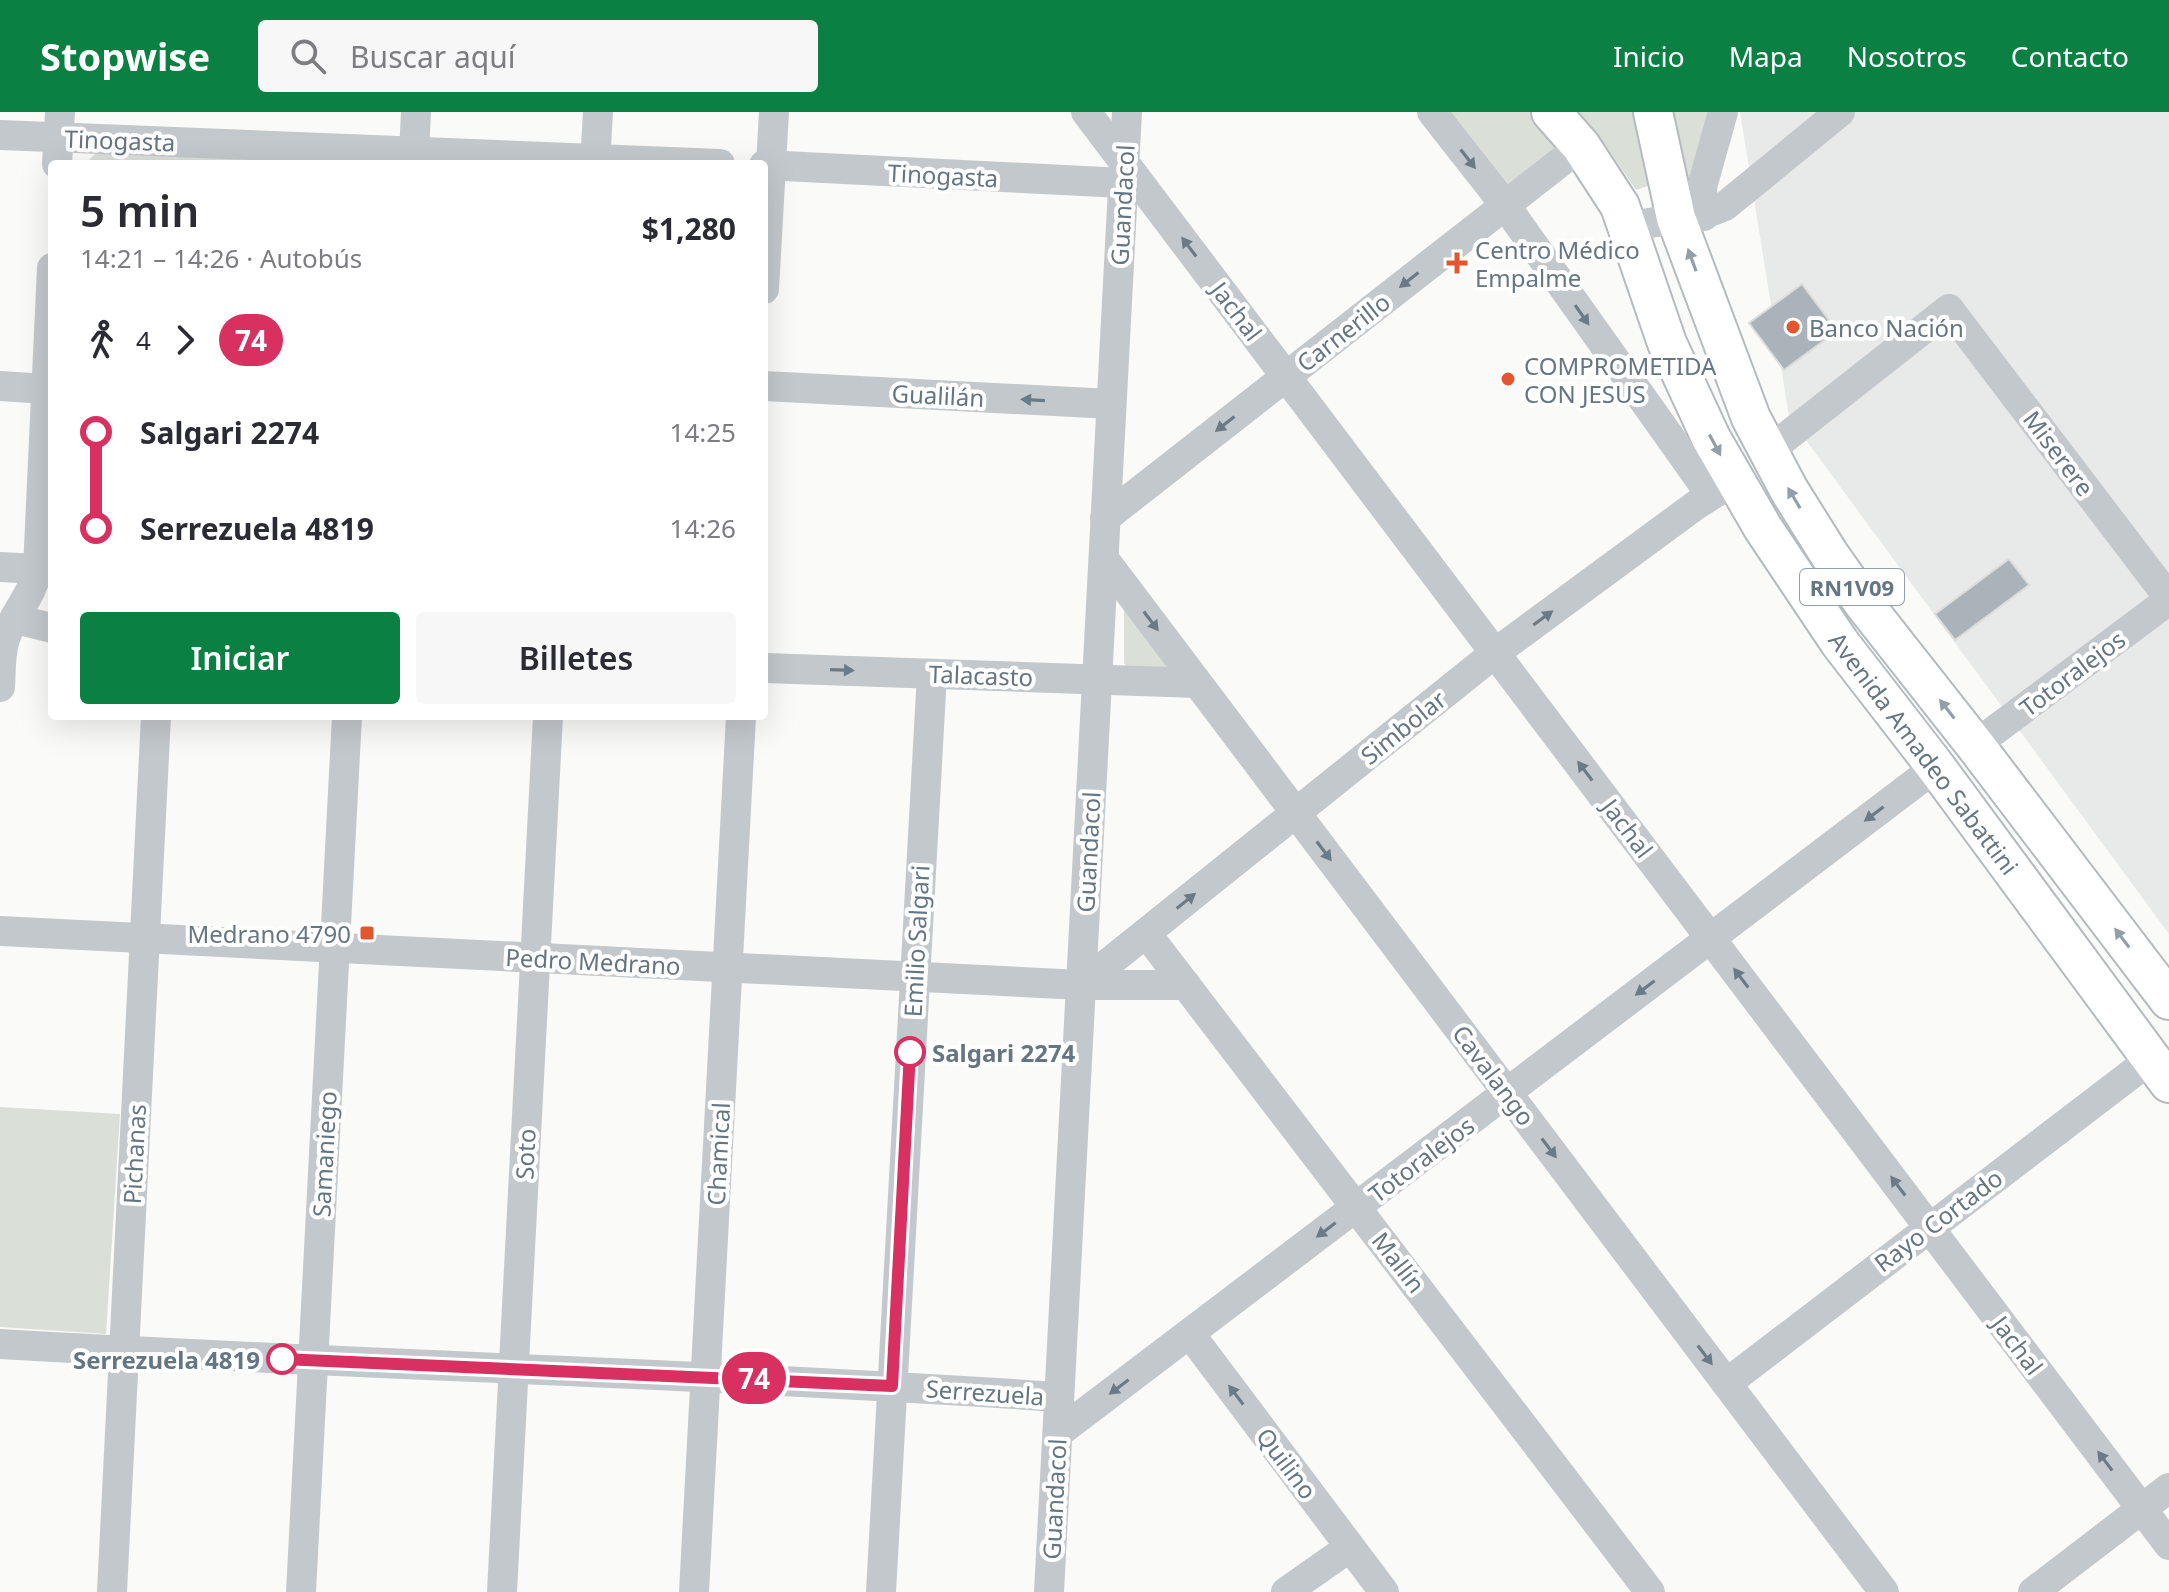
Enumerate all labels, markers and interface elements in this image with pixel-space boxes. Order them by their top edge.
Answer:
search box [258,20,818,92]
text: Stopwise [40,30,210,82]
icon: search [286,34,330,78]
text: Buscar aquí [350,36,515,77]
text: Inicio [1613,37,1685,75]
text: Mapa [1729,37,1803,75]
text: Nosotros [1847,37,1967,75]
text: Contacto [2011,37,2129,75]
street label: Tinogasta [64,122,176,158]
street label: Guandacol [1102,144,1142,266]
one-way arrow [1460,149,1476,169]
street label: Tinogasta [887,156,999,194]
text: 5 min [80,180,199,240]
text: $1,280 [642,208,736,249]
place label: Centro Médico Empalme [1475,233,1640,294]
one-way arrow [1181,237,1197,257]
text: 14:21 – 14:26 · Autobús [80,240,362,276]
one-way arrow [1685,248,1698,272]
marker: Centro Médico Empalme [1446,252,1468,274]
one-way arrow [1399,271,1419,288]
street label: Jachal [1203,273,1270,347]
street label: Carnerillo [1290,285,1396,379]
one-way arrow [1574,304,1589,325]
place label: Banco Nación [1809,311,1964,344]
icon: walk [80,318,124,362]
icon: forward [163,318,207,362]
marker: Banco Nación [1784,318,1802,336]
text: 74 [235,321,267,359]
text: 4 [136,322,151,358]
place label: COMPROMETIDA CON JESUS [1524,349,1717,410]
marker: COMPROMETIDA CON JESUS [1499,370,1517,388]
street label: Gualilán [891,376,985,414]
one-way arrow [1020,393,1045,406]
street label: Miserere [2016,404,2102,502]
text: Salgari 2274 [140,412,319,453]
text: 14:25 [670,414,736,450]
one-way arrow [1215,416,1235,432]
one-way arrow [1709,434,1722,457]
one-way arrow [1787,488,1802,509]
text: Serrezuela 4819 [140,508,374,549]
text: 14:26 [670,510,736,546]
road number: RN1V09 [1800,569,1904,605]
one-way arrow [1532,610,1554,626]
one-way arrow [1142,611,1158,631]
button: Iniciar [80,612,400,704]
button: Billetes [416,612,736,704]
street label: Totoralejos [2012,622,2132,724]
street label: Avenida Amadeo Sabattini [1822,625,2026,881]
street label: Talacasto [928,657,1034,693]
one-way arrow [830,664,855,677]
street label: Simbolar [1354,682,1453,771]
one-way arrow [1939,699,1956,719]
one-way arrow [1577,761,1593,781]
street label: Jachal [1594,790,1661,864]
street label: Guandacol [1068,791,1108,913]
one-way arrow [1864,806,1884,822]
one-way arrow [1316,841,1332,861]
street label: Emilio Salgari [896,864,936,1018]
one-way arrow [1175,893,1196,910]
place label: Medrano 4790 [188,917,351,950]
marker: Medrano 4790 [358,924,376,942]
one-way arrow [2114,927,2130,948]
street label: Pedro Medrano [505,940,681,982]
one-way arrow [1734,968,1750,989]
one-way arrow [1635,980,1655,996]
street label: Cavalango [1445,1018,1543,1132]
place label: Salgari 2274 [932,1036,1076,1069]
marker: Salgari 2274 [895,1037,925,1067]
street label: Samaniego [304,1090,344,1218]
street label: Chamical [699,1102,737,1206]
street label: Pichanas [115,1103,153,1205]
street label: Totoralejos [1361,1108,1481,1210]
street label: Soto [507,1128,543,1180]
one-way arrow [1540,1137,1556,1158]
street label: Rayo Cortado [1867,1161,2009,1279]
one-way arrow [1890,1176,1906,1196]
one-way arrow [1315,1222,1337,1238]
street label: Mallín [1365,1225,1433,1299]
street label: Jachal [1984,1307,2051,1381]
place label: Serrezuela 4819 [73,1343,260,1376]
marker: Serrezuela 4819 [267,1344,297,1374]
one-way arrow [1697,1345,1713,1365]
line badge: 74 [718,1352,790,1404]
text: 74 [738,1359,770,1397]
street label: Serrezuela [925,1371,1045,1413]
one-way arrow [1109,1379,1129,1395]
one-way arrow [1229,1385,1245,1405]
street label: Quilino [1249,1421,1325,1505]
street label: Guandacol [1034,1438,1074,1560]
one-way arrow [2098,1450,2114,1471]

